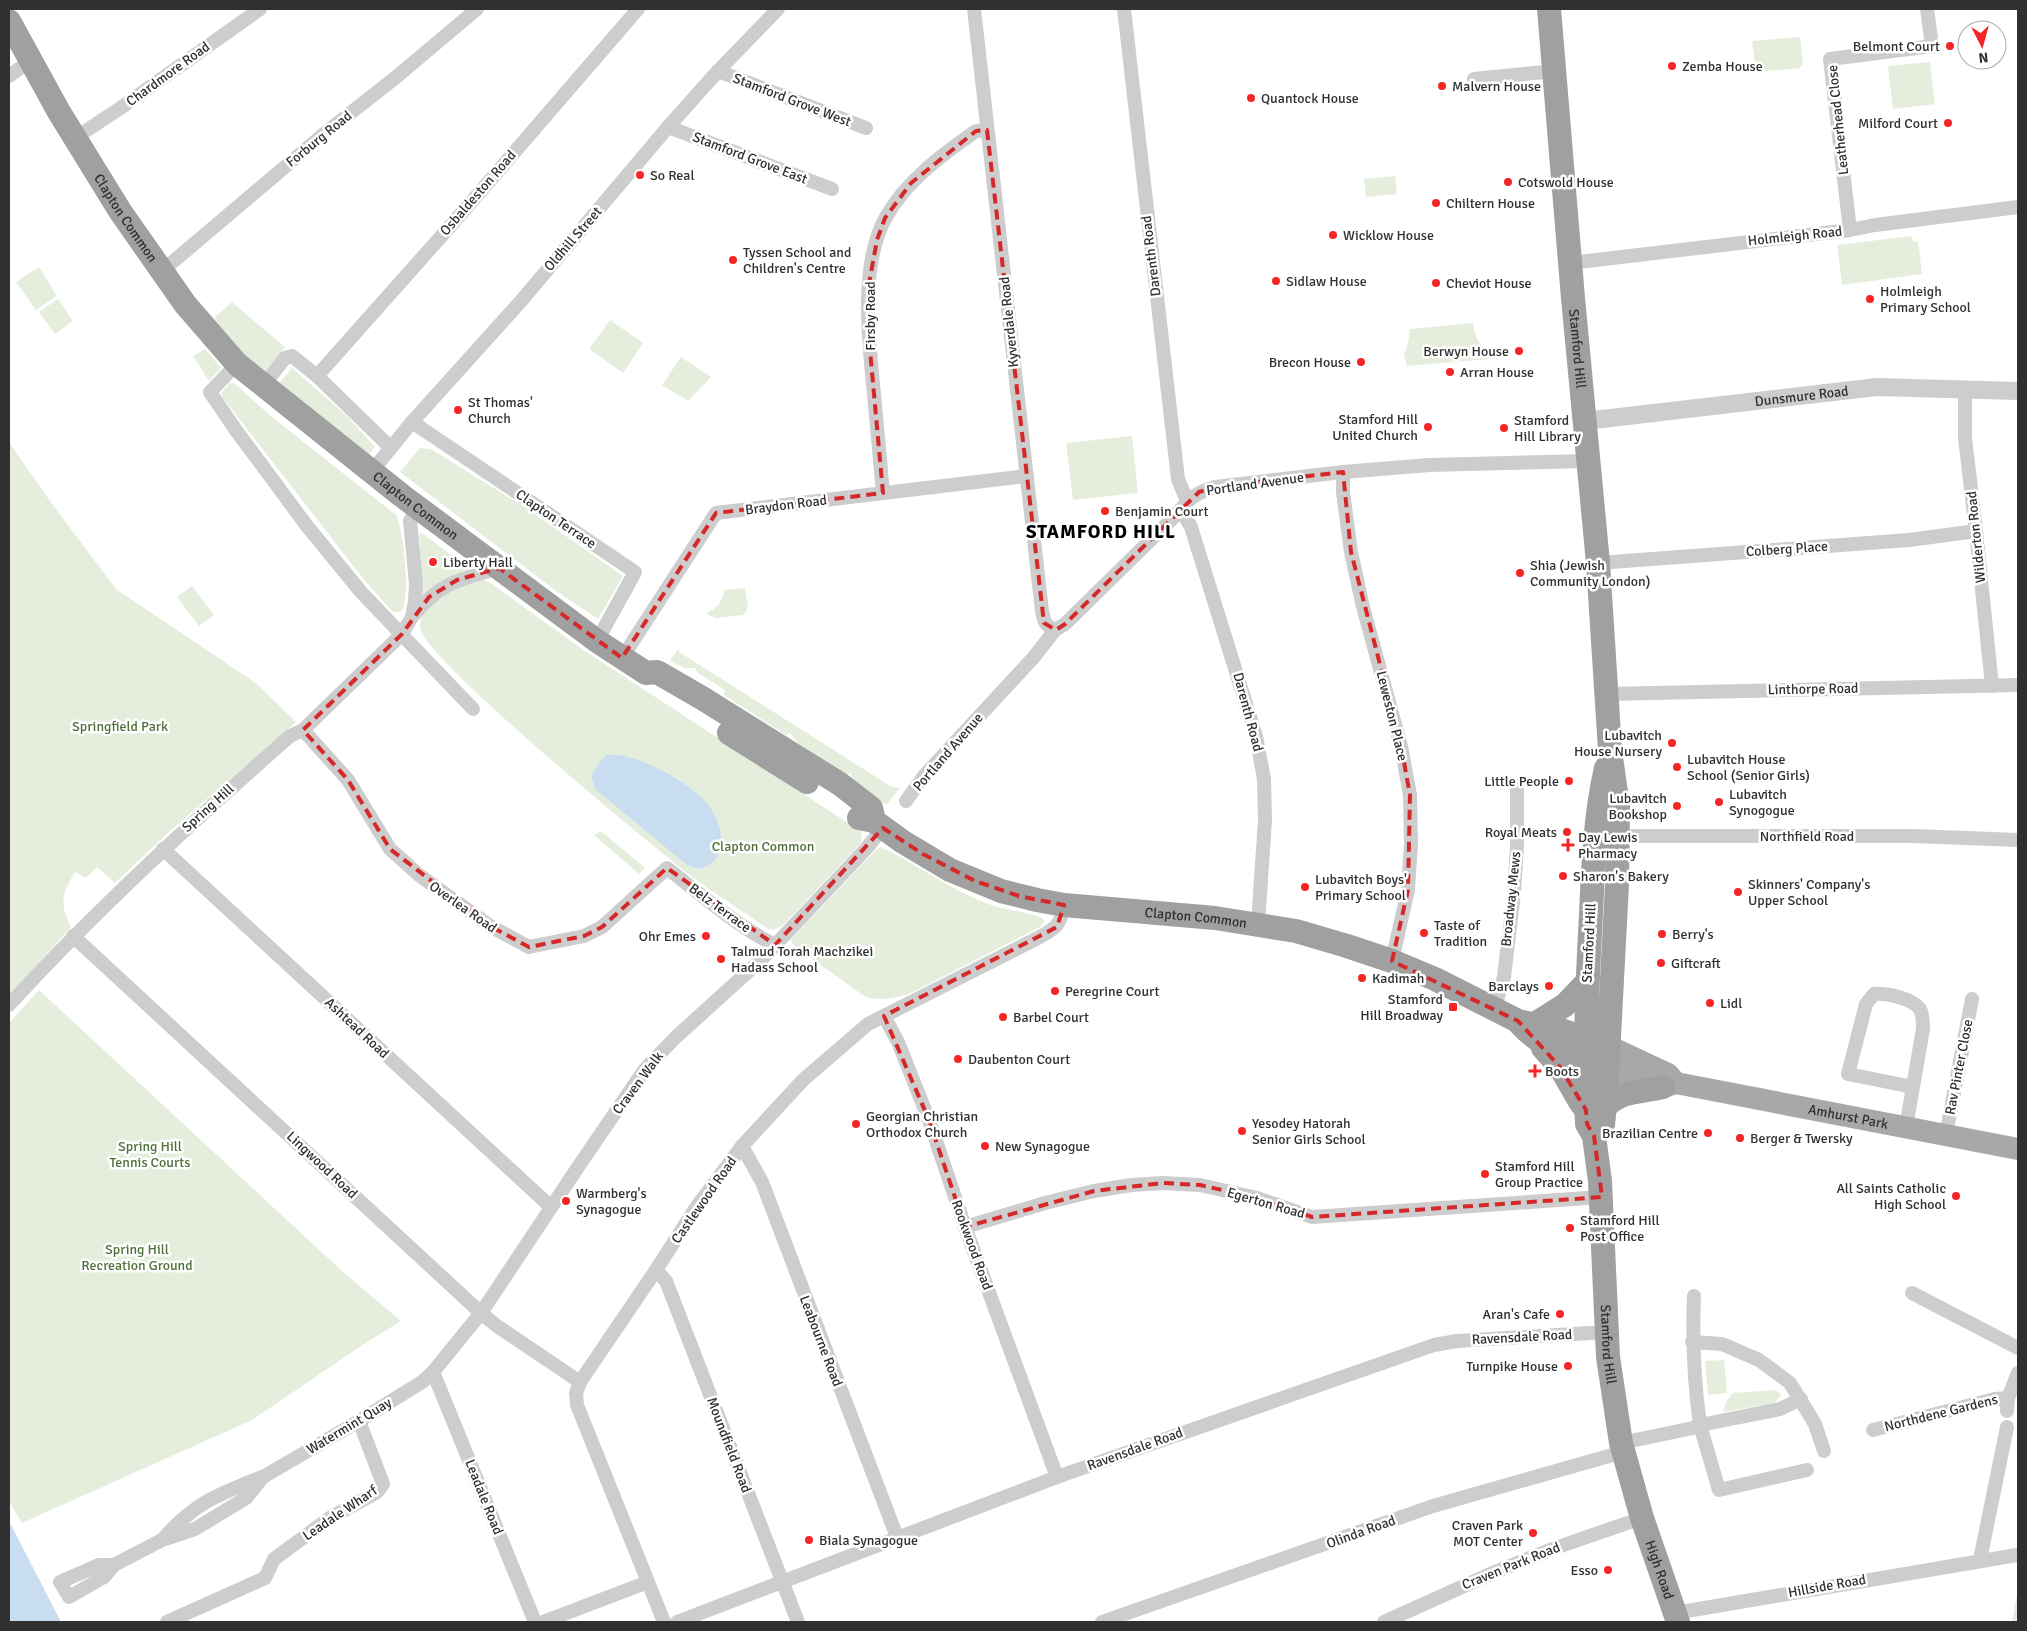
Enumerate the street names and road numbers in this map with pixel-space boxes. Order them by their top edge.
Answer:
street label: Chardmore Road [123,38,213,110]
street label: Leatherhead Close [1824,64,1852,176]
street label: Stamford Grove West [731,70,853,130]
street label: Forburg Road [283,107,355,171]
street label: Stamford Grove East [690,128,810,188]
street label: Osbaldeston Road [436,147,520,239]
street label: Clapton Common [90,170,162,265]
street label: Oldhill Street [540,203,606,275]
street label: Darenth Road [1138,215,1164,297]
street label: Holmleigh Road [1747,223,1843,249]
street label: Kyverdale Road [996,276,1022,368]
street label: Firsby Road [862,281,879,351]
street label: Stamford Hill [1566,308,1590,389]
street label: Dunsmure Road [1754,382,1849,410]
street label: Clapton Common [370,468,462,543]
street label: Portland Avenue [1205,469,1305,499]
street label: Clapton Terrace [513,486,599,552]
street label: Wilderton Road [1963,490,1989,584]
street label: Braydon Road [744,492,828,518]
street label: Colberg Place [1745,538,1829,560]
street label: Leweston Place [1373,669,1411,763]
street label: Darenth Road [1229,671,1267,753]
street label: Linthorpe Road [1767,680,1859,698]
street label: Portland Avenue [909,709,987,795]
street label: Spring Hill [179,780,237,836]
street label: Northfield Road [1760,828,1854,845]
street label: Broadway Mews [1498,850,1524,948]
street label: Overlea Road [426,877,500,937]
street label: Belz Terrace [686,880,754,936]
street label: Clapton Common [1144,903,1248,932]
street label: Stamford Hill [1578,903,1600,983]
street label: Ashtead Road [321,994,393,1062]
street label: Rav Pinter Close [1941,1018,1977,1116]
street label: Craven Walk [609,1048,667,1118]
street label: Amhurst Park [1807,1100,1890,1132]
street label: Lingwood Road [283,1128,361,1202]
street label: Castlewood Road [668,1153,740,1247]
street label: Egerton Road [1225,1184,1307,1222]
street label: Rookwood Road [948,1198,996,1292]
street label: Leabourne Road [796,1293,846,1389]
street label: Stamford Hill [1597,1304,1620,1385]
street label: Ravensdale Road [1471,1326,1573,1348]
street label: Northdene Gardens [1883,1391,1999,1435]
street label: Watermint Quay [303,1394,395,1458]
street label: Moundfield Road [703,1395,755,1495]
street label: Ravensdale Road [1085,1424,1185,1474]
street label: Leadale Road [461,1457,507,1537]
street label: Leadale Wharf [299,1481,382,1544]
street label: Olinda Road [1324,1512,1398,1552]
street label: High Road [1642,1538,1678,1601]
street label: Craven Park Road [1459,1539,1563,1593]
street label: Hillside Road [1787,1571,1867,1601]

